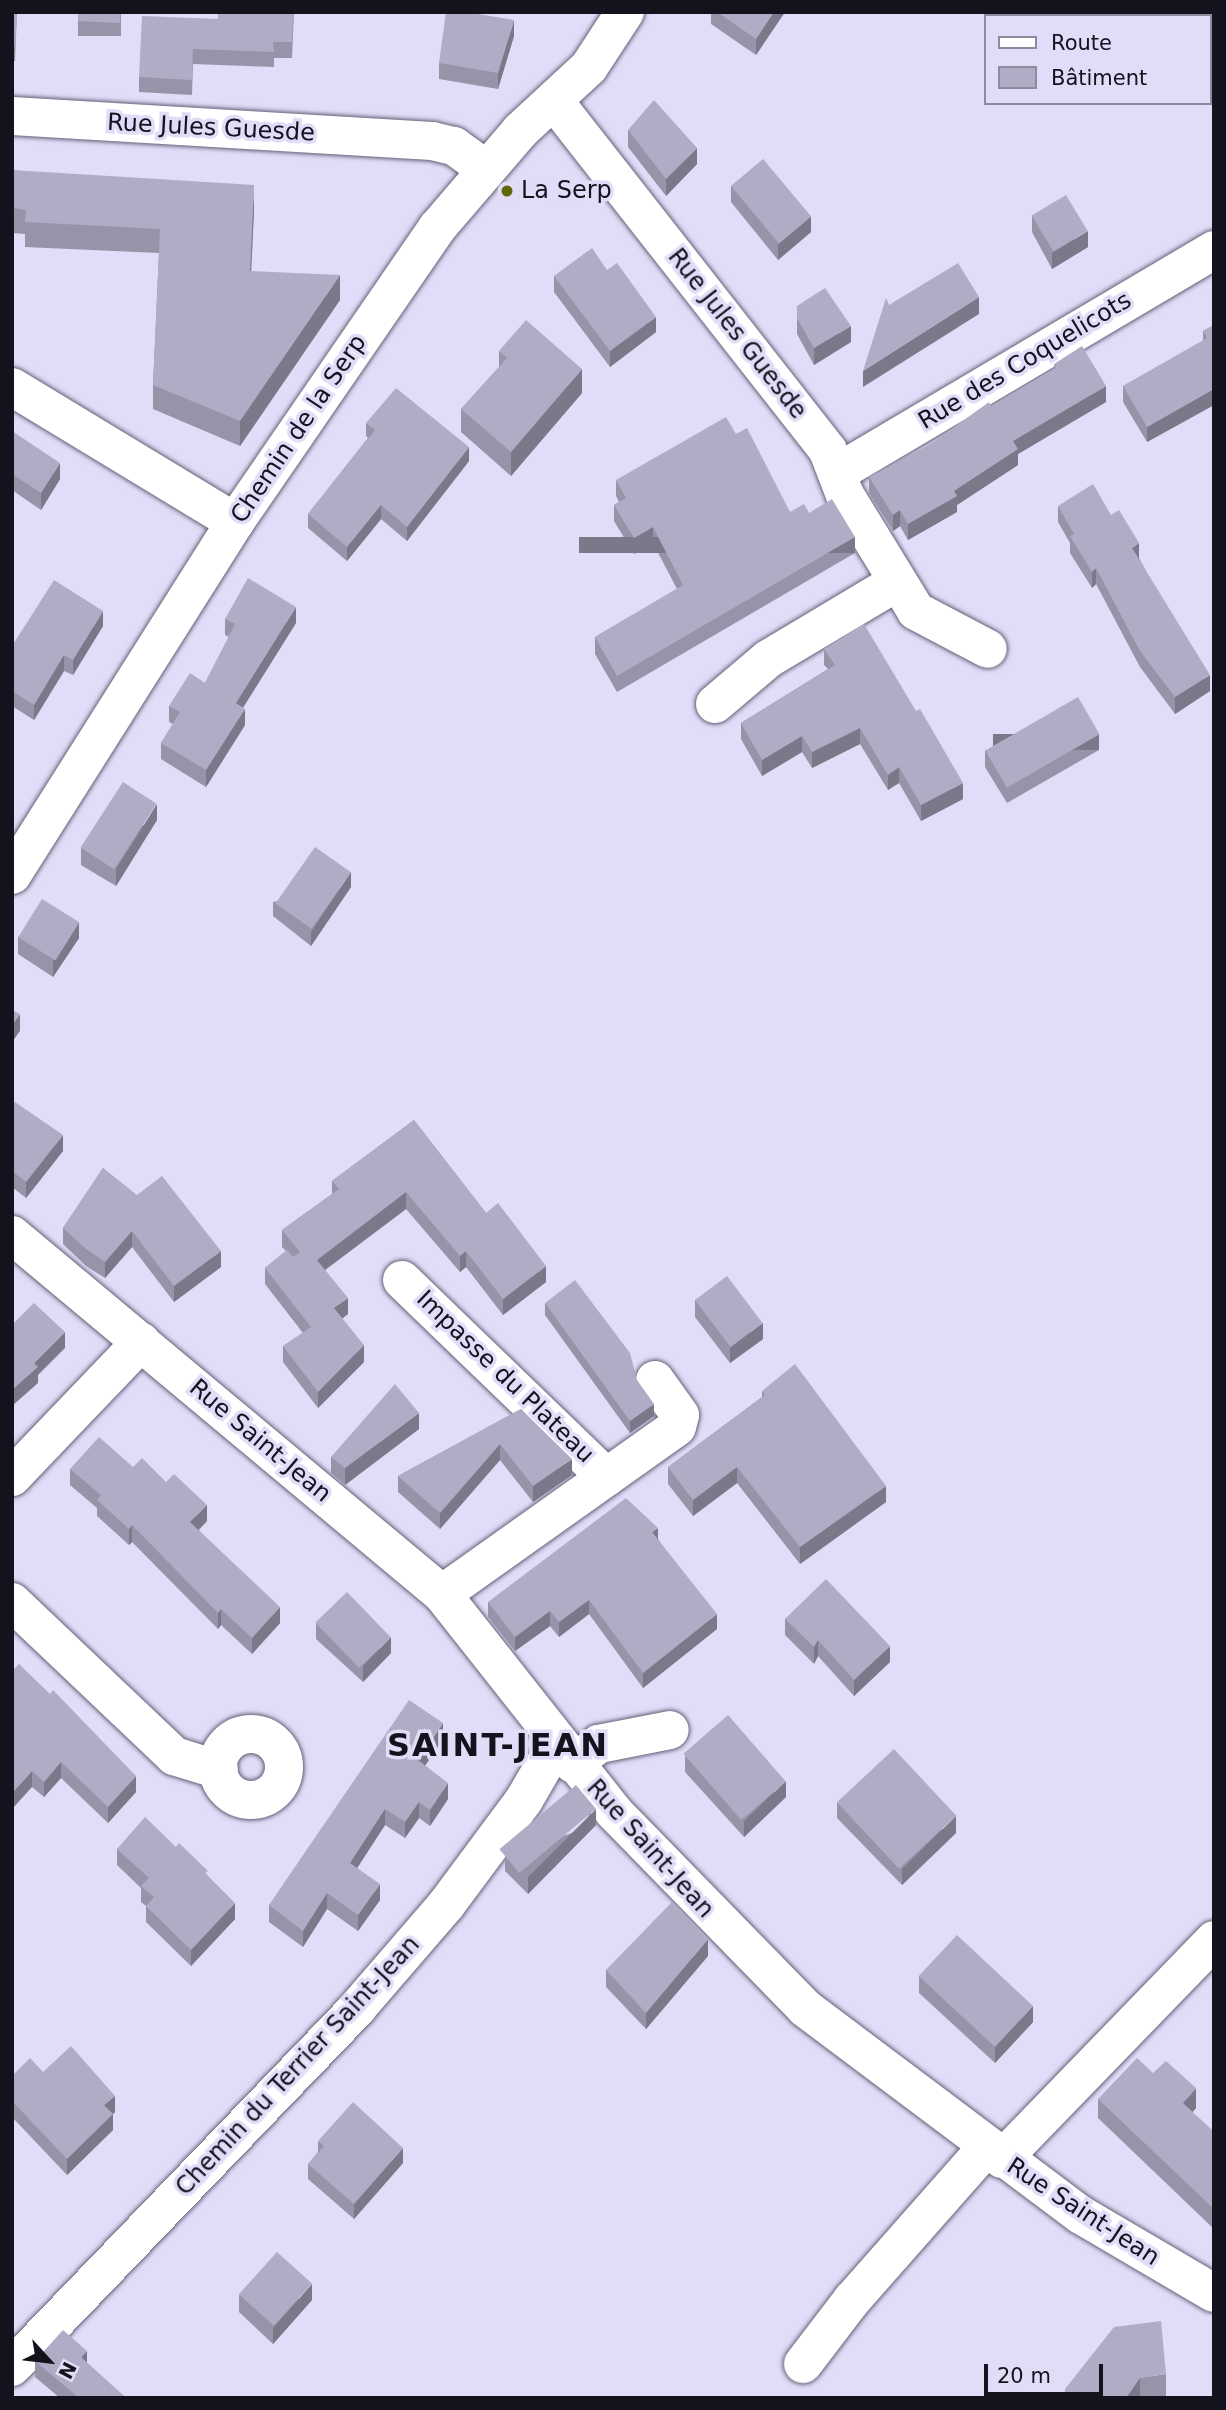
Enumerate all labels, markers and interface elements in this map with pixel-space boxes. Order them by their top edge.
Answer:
legend [984,14,1212,105]
text: Route [1051,31,1112,55]
text: Bâtiment [1051,66,1147,90]
street label: Rue Jules Guesde [106,108,316,148]
place label: La Serp [521,177,612,205]
marker: La Serp [499,183,515,199]
street label: Rue Jules Guesde [662,243,812,425]
street label: Rue des Coquelicots [913,286,1137,436]
street label: Chemin de la Serp [225,329,373,529]
street label: Impasse du Plateau [410,1285,600,1469]
street label: Rue Saint-Jean [183,1373,337,1509]
district label: SAINT-JEAN [388,1726,608,1764]
street label: Rue Saint-Jean [580,1774,720,1924]
street label: Chemin du Terrier Saint-Jean [170,1930,426,2202]
street label: Rue Saint-Jean [1001,2152,1165,2272]
north arrow [14,2326,84,2396]
scale bar [988,2350,1107,2394]
text: N [54,2358,81,2383]
text: 20 m [997,2364,1051,2388]

